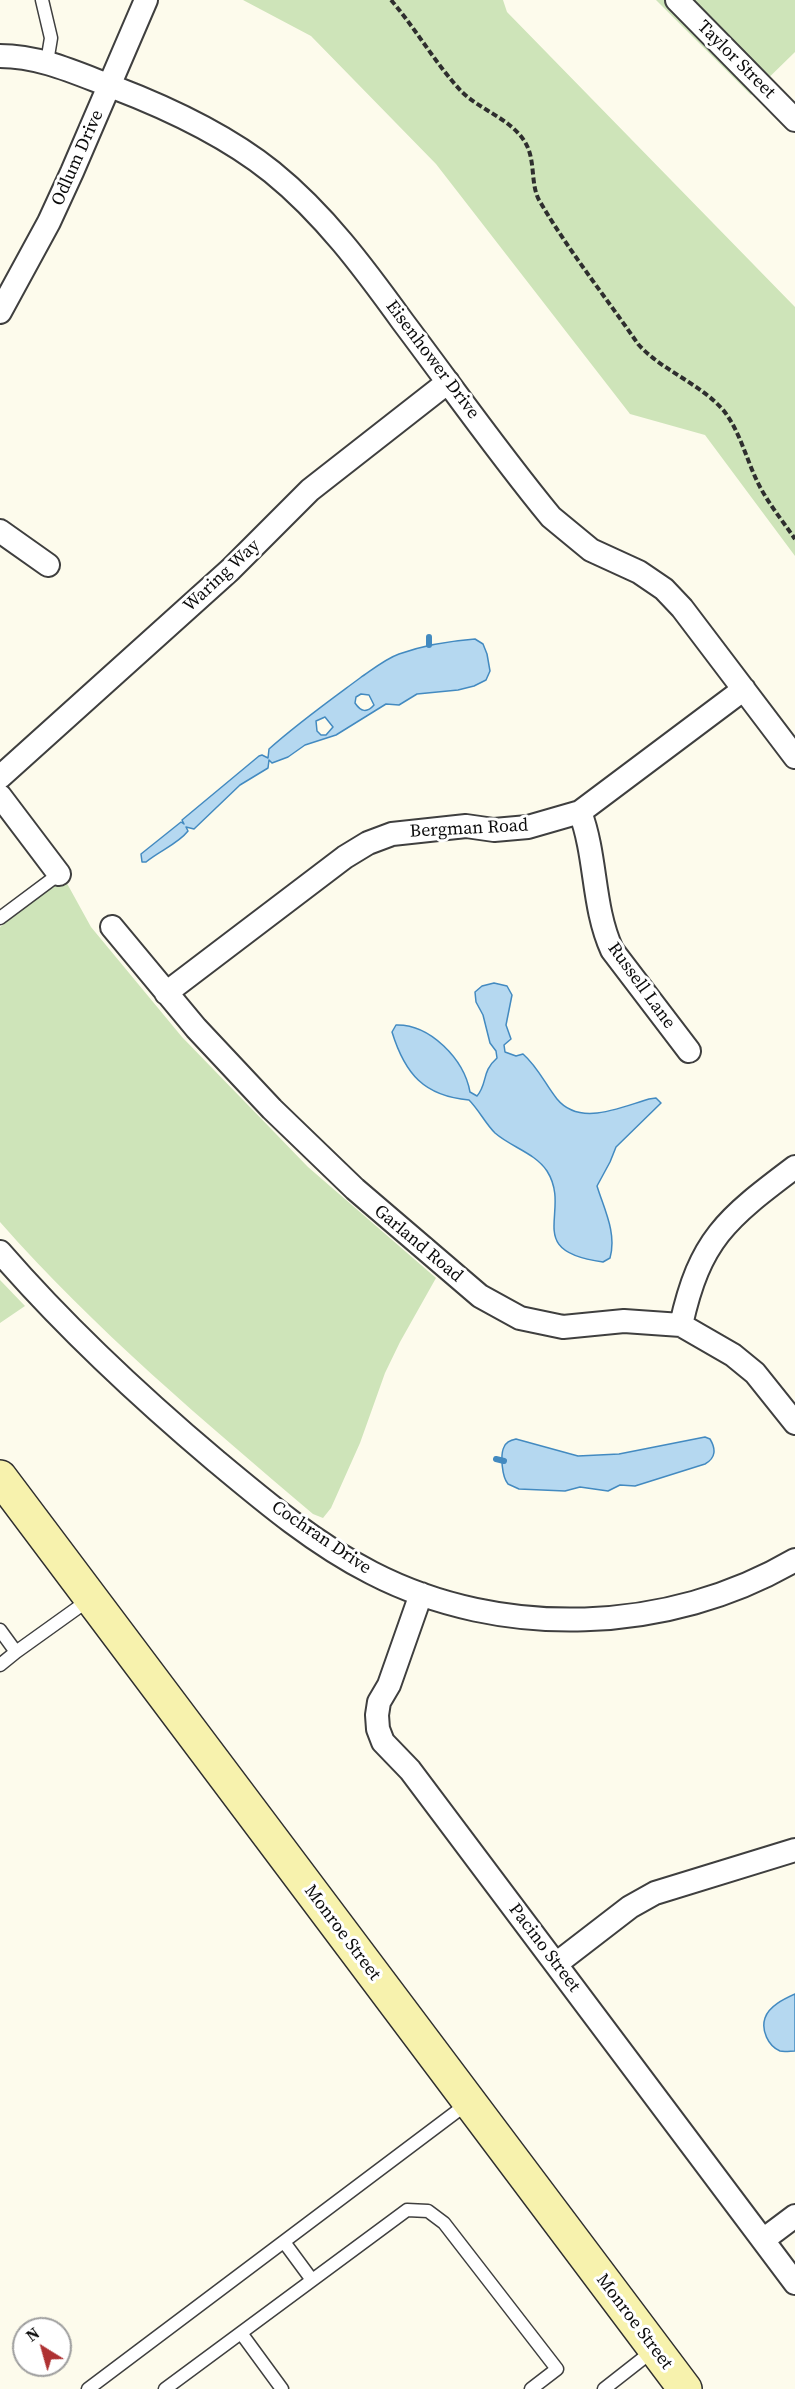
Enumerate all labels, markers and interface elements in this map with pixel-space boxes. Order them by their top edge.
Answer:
street label: Taylor Street [692,16,780,104]
street label: Odlum Drive [47,107,109,209]
street label: Eisenhower Drive [380,297,484,423]
street label: Waring Way [179,535,265,617]
street label: Bergman Road [409,815,529,843]
street label: Russell Lane [602,939,680,1033]
street label: Garland Road [369,1201,467,1287]
street label: Cochran Drive [267,1497,375,1579]
street label: Monroe Street [299,1881,385,1985]
street label: Pacino Street [504,1899,584,1997]
street label: Monroe Street [591,2270,677,2374]
north arrow [12,2317,72,2377]
text: N [21,2322,44,2347]

